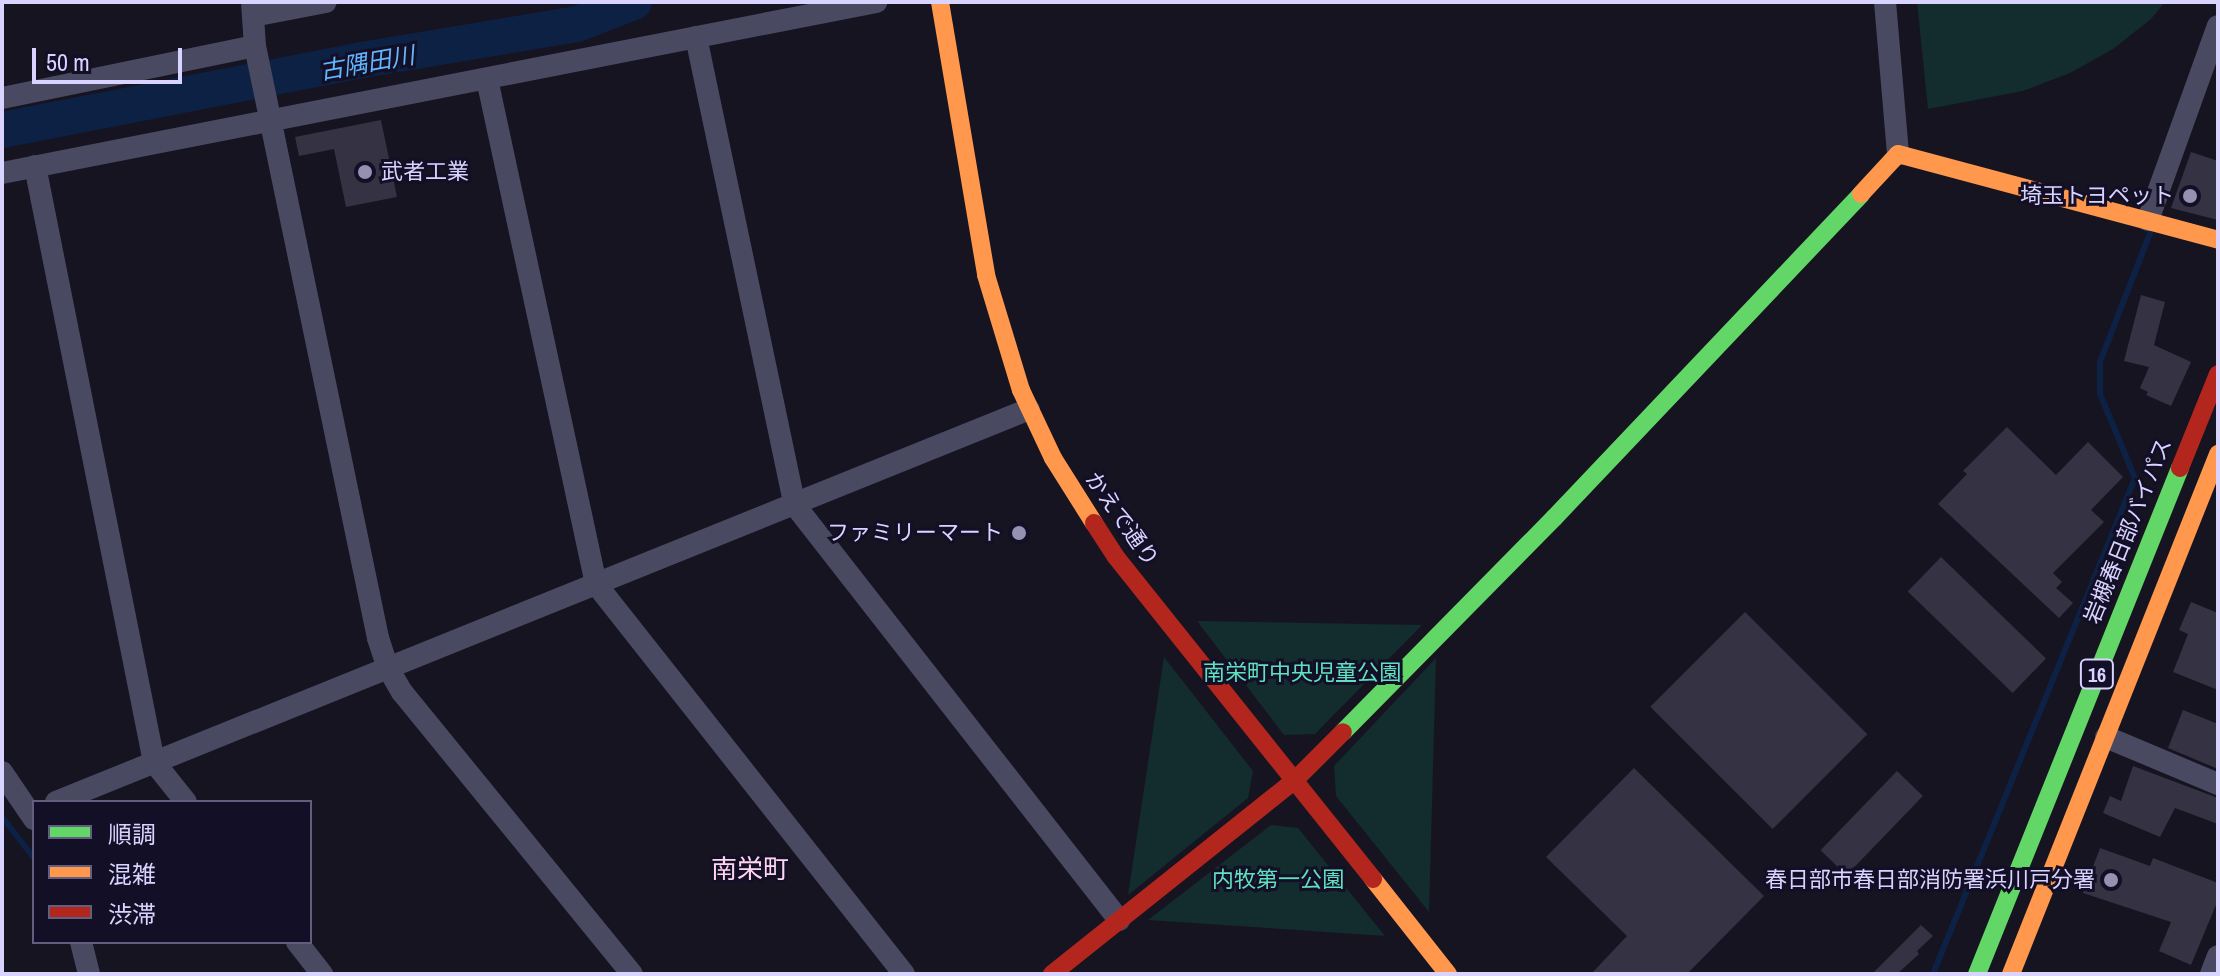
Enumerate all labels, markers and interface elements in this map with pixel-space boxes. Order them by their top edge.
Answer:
scale bar [36,32,186,82]
water label: 古隅田川 [317,40,417,86]
text: 50 m [46,46,90,78]
place label: 武者工業 [381,159,469,185]
marker: 武者工業 [356,163,374,181]
place label: 埼玉トヨペット [2020,183,2174,209]
marker: 埼玉トヨペット [2181,187,2199,205]
street label: 岩槻春日部バイパス [2079,434,2177,628]
street label: かえで通り [1080,466,1164,572]
place label: ファミリーマート [827,520,1003,546]
marker: ファミリーマート [1010,524,1028,542]
road number: 16 [2079,658,2115,690]
park label: 南栄町中央児童公園 [1203,660,1401,686]
legend [32,800,312,944]
text: 順調 [108,818,156,850]
district label: 南栄町 [711,853,789,885]
text: 混雑 [108,858,156,890]
park label: 内牧第一公園 [1212,867,1344,893]
place label: 春日部市春日部消防署浜川戸分署 [1765,867,2095,893]
marker: 春日部市春日部消防署浜川戸分署 [2102,871,2120,889]
text: 渋滞 [108,898,156,930]

